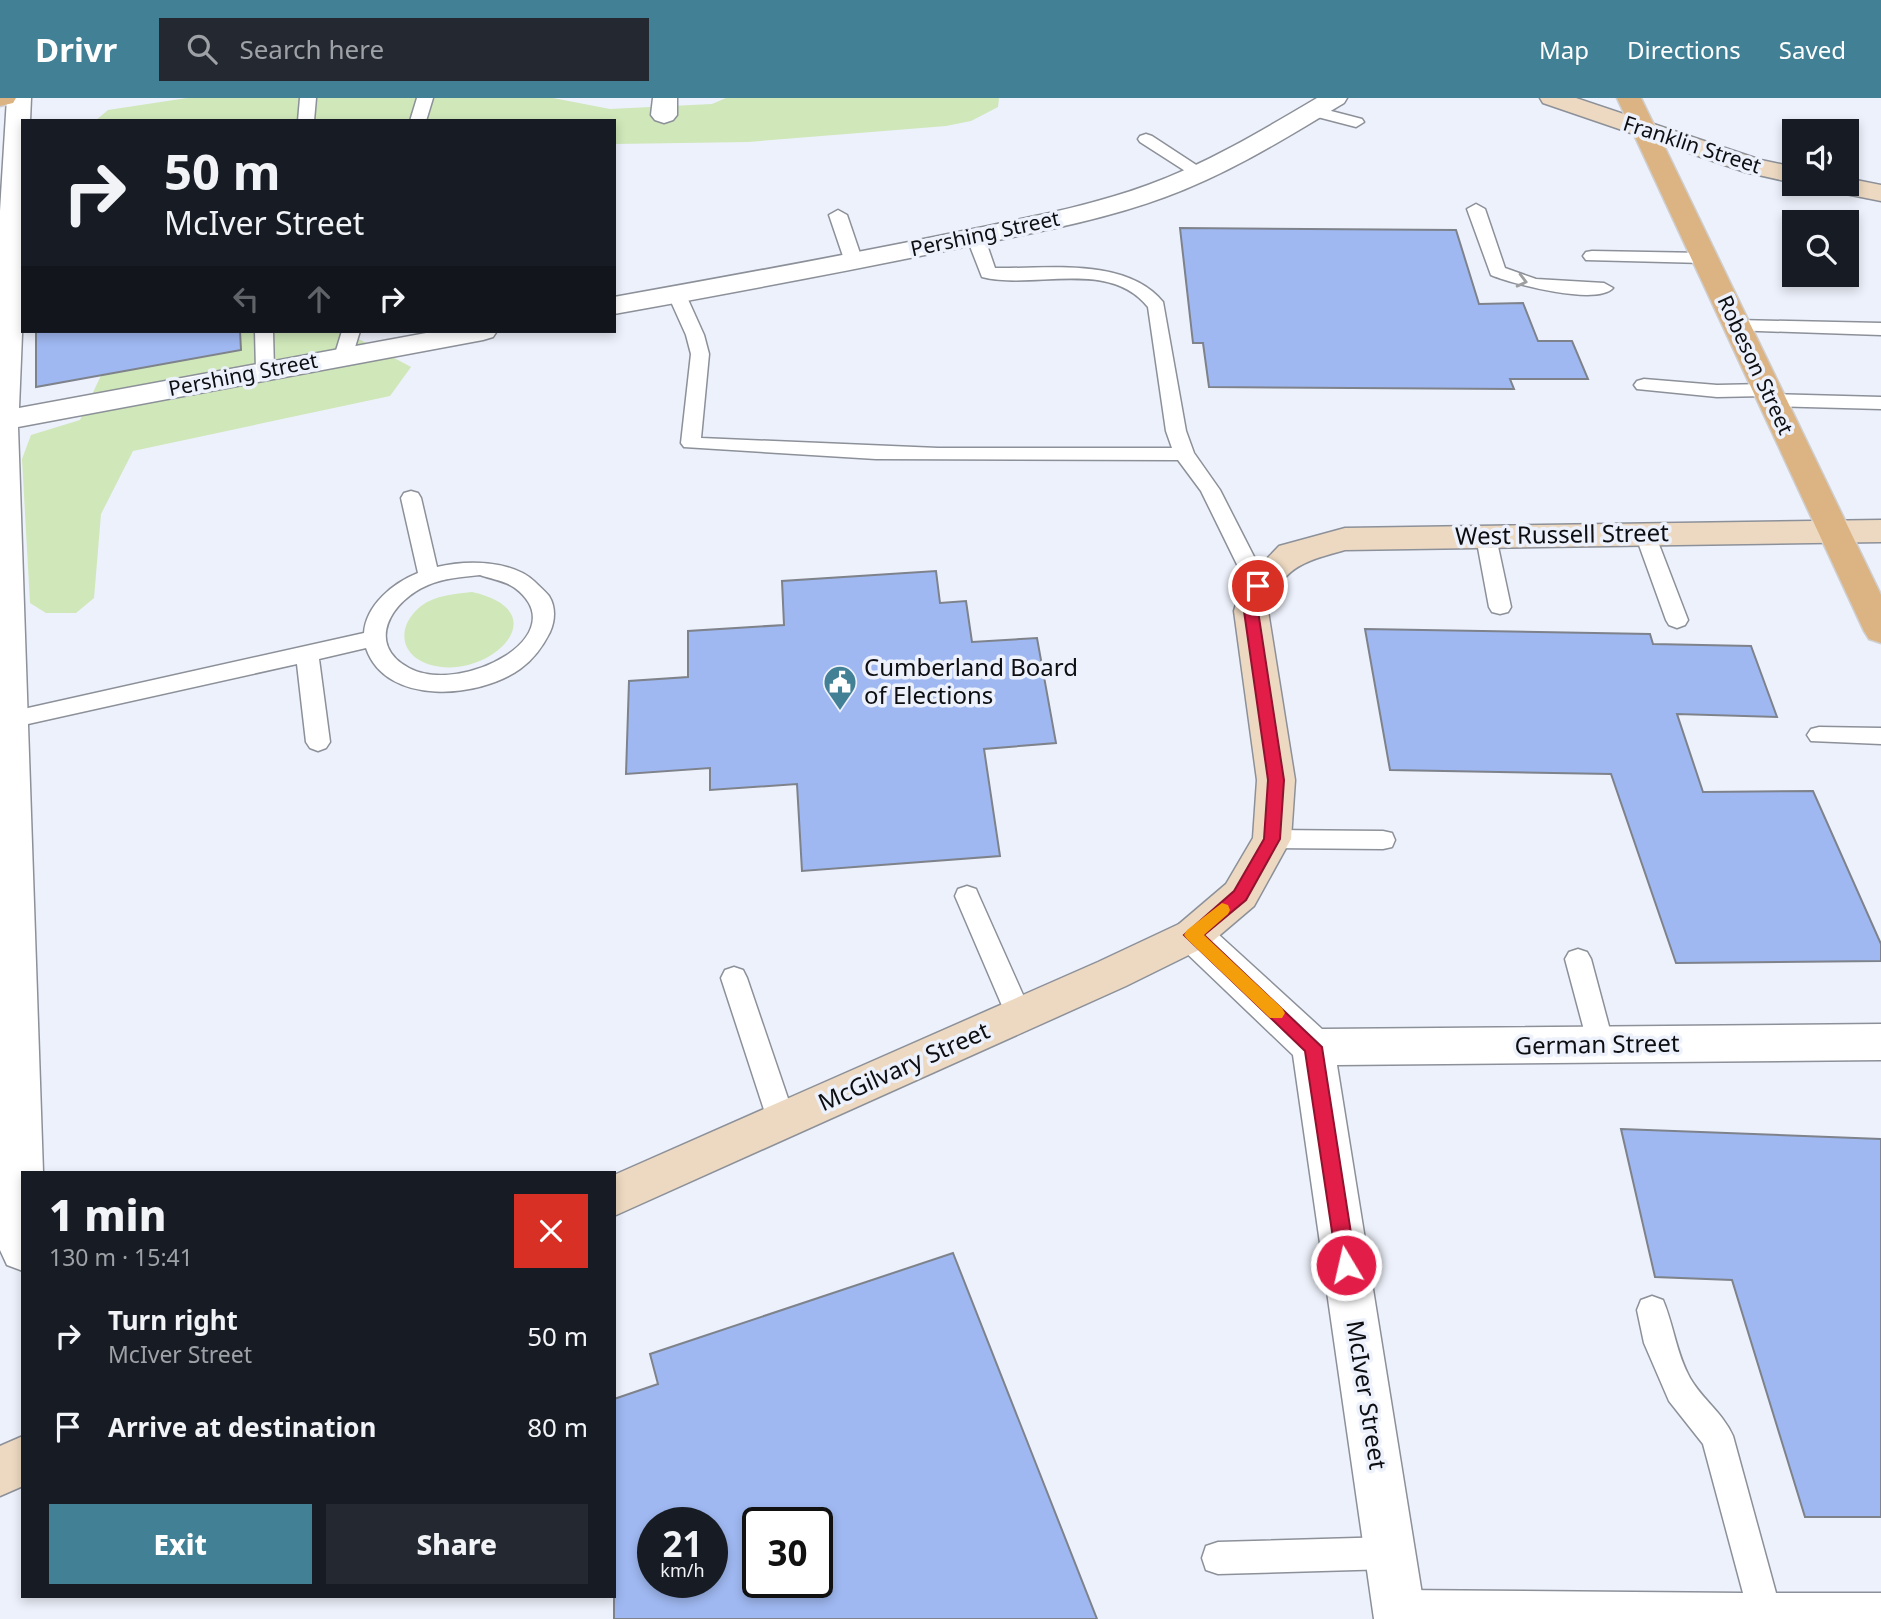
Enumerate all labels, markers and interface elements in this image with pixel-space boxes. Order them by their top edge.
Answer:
search box [159,18,649,81]
text: Drivr [35,27,117,72]
icon: search [183,30,221,68]
text: Search here [239,31,384,67]
text: Map [1539,33,1589,66]
text: Directions [1627,33,1741,66]
text: Saved [1779,33,1846,66]
street label: Franklin Street [1620,109,1765,180]
map controls [1782,119,1859,287]
button: sound [1782,119,1859,196]
text: 50 m [164,138,281,204]
icon: right [49,147,140,238]
text: McIver Street [164,201,364,244]
street label: Pershing Street [908,203,1062,262]
button: search [1782,210,1859,287]
one-way arrow [1516,273,1528,287]
icon: left [227,280,265,318]
icon: ahead [300,280,338,318]
icon: right [373,280,411,318]
street label: Robeson Street [1711,291,1801,439]
street label: Pershing Street [166,346,320,402]
street label: West Russell Street [1455,515,1669,552]
pin [1228,556,1288,616]
icon: arrive [1239,567,1277,605]
place label: Cumberland Board of Elections [864,650,1078,711]
public building icon: Cumberland Board of Elections [821,663,859,712]
street label: McGilvary Street [813,1013,995,1118]
street label: German Street [1514,1026,1680,1061]
text: 1 min [49,1186,166,1243]
button: close [514,1194,588,1268]
position arrow [1309,1228,1383,1302]
text: 130 m · 15:41 [49,1241,193,1273]
text: Turn right [108,1302,238,1338]
icon: right [49,1317,87,1355]
text: 50 m [527,1318,588,1354]
street label: McIver Street [1339,1318,1396,1472]
text: McIver Street [108,1338,252,1370]
icon: arrive [49,1408,87,1446]
text: Arrive at destination [108,1409,377,1445]
text: 80 m [527,1409,588,1445]
button: Exit [49,1504,312,1584]
button: Share [326,1504,588,1584]
speed limit sign: 30 [742,1507,833,1598]
text: 21 [662,1520,703,1567]
text: km/h [660,1558,705,1582]

